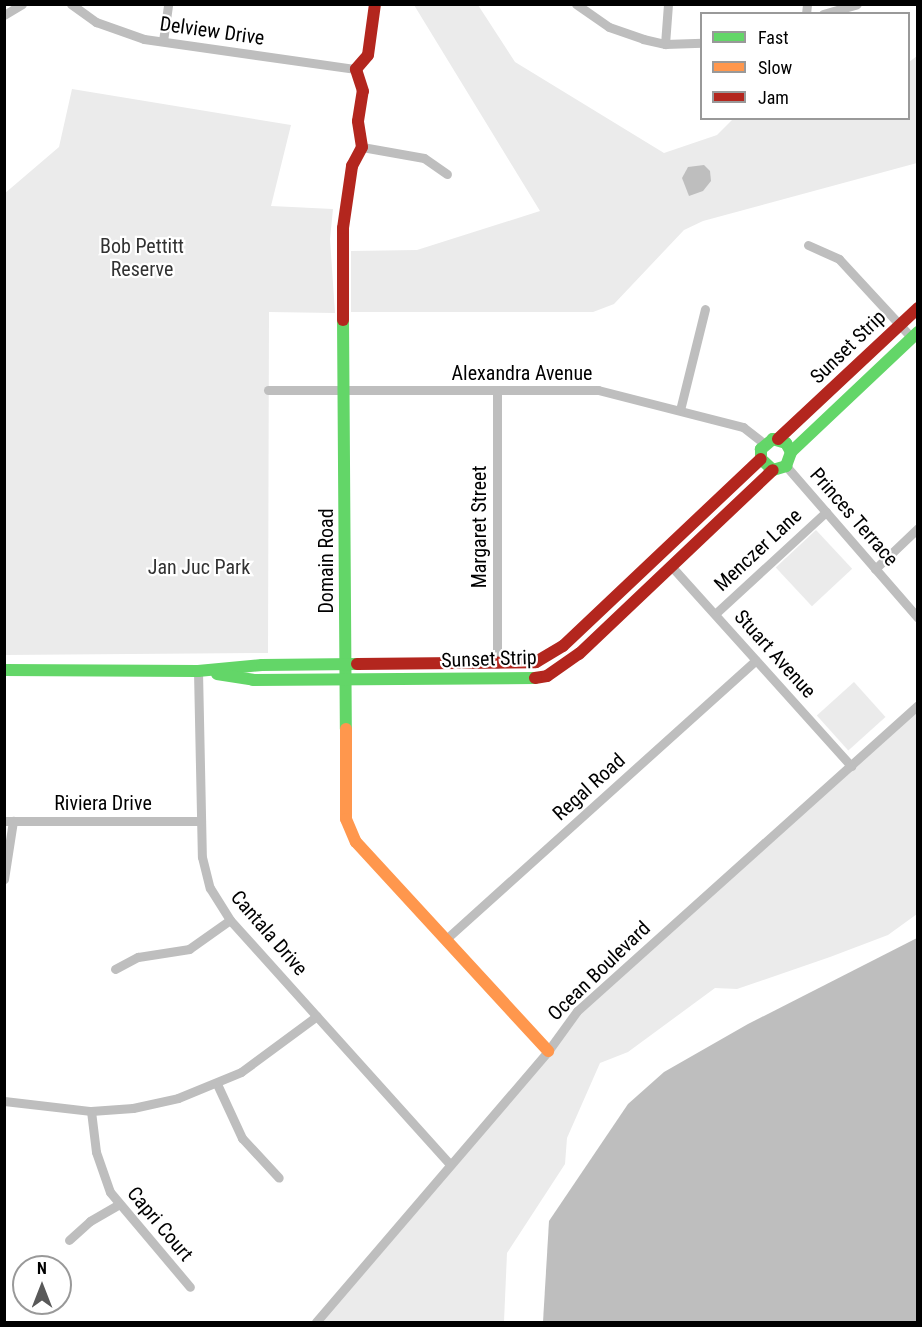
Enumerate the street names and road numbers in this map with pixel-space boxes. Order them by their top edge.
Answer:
street label: Delview Drive [158,12,266,50]
street label: Sunset Strip [805,305,891,389]
street label: Alexandra Avenue [452,361,592,385]
street label: Princes Terrace [805,463,903,571]
street label: Margaret Street [467,466,491,588]
street label: Menczer Lane [710,504,806,596]
street label: Domain Road [314,508,338,614]
street label: Stuart Avenue [729,605,821,703]
street label: Sunset Strip [441,645,537,673]
street label: Regal Road [548,748,630,826]
street label: Riviera Drive [54,791,152,815]
street label: Cantala Drive [226,886,312,980]
street label: Ocean Boulevard [543,916,655,1026]
street label: Capri Court [122,1182,198,1266]

